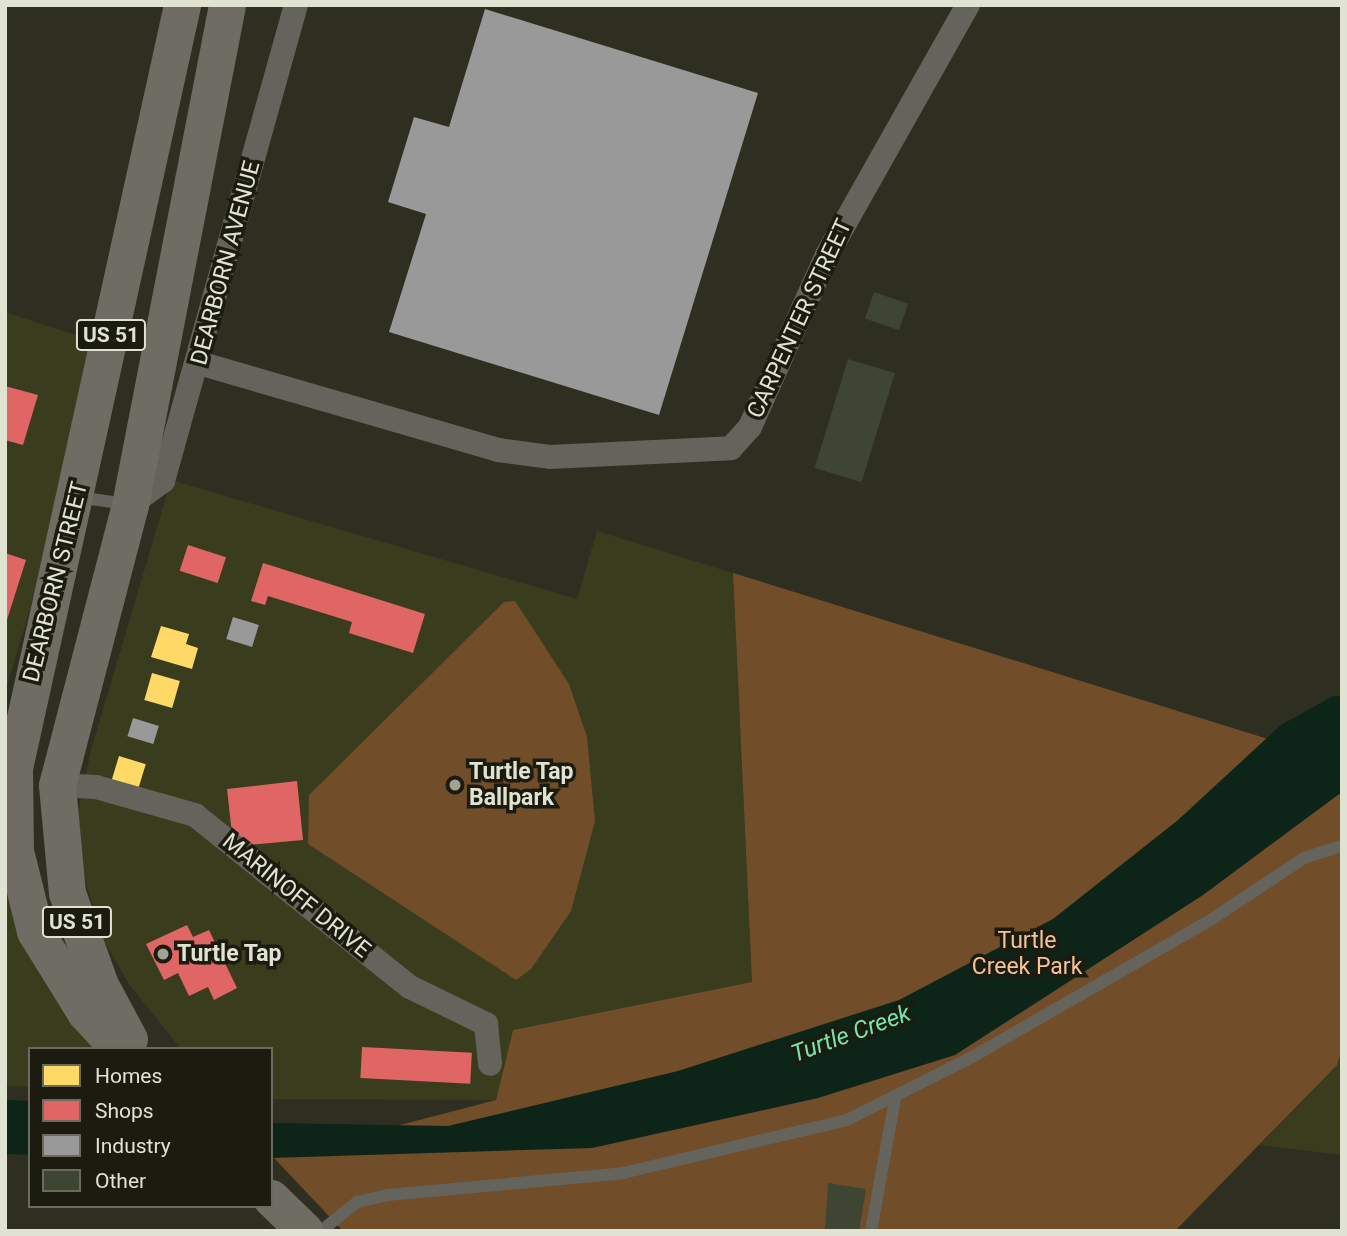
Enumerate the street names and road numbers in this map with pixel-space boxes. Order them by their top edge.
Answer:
street label: DEARBORN AVENUE [186,158,266,368]
street label: CARPENTER STREET [742,215,858,423]
road number: US 51 [74,318,148,352]
street label: DEARBORN STREET [18,479,94,685]
street label: MARINOFF DRIVE [216,828,376,964]
road number: US 51 [40,904,114,940]

